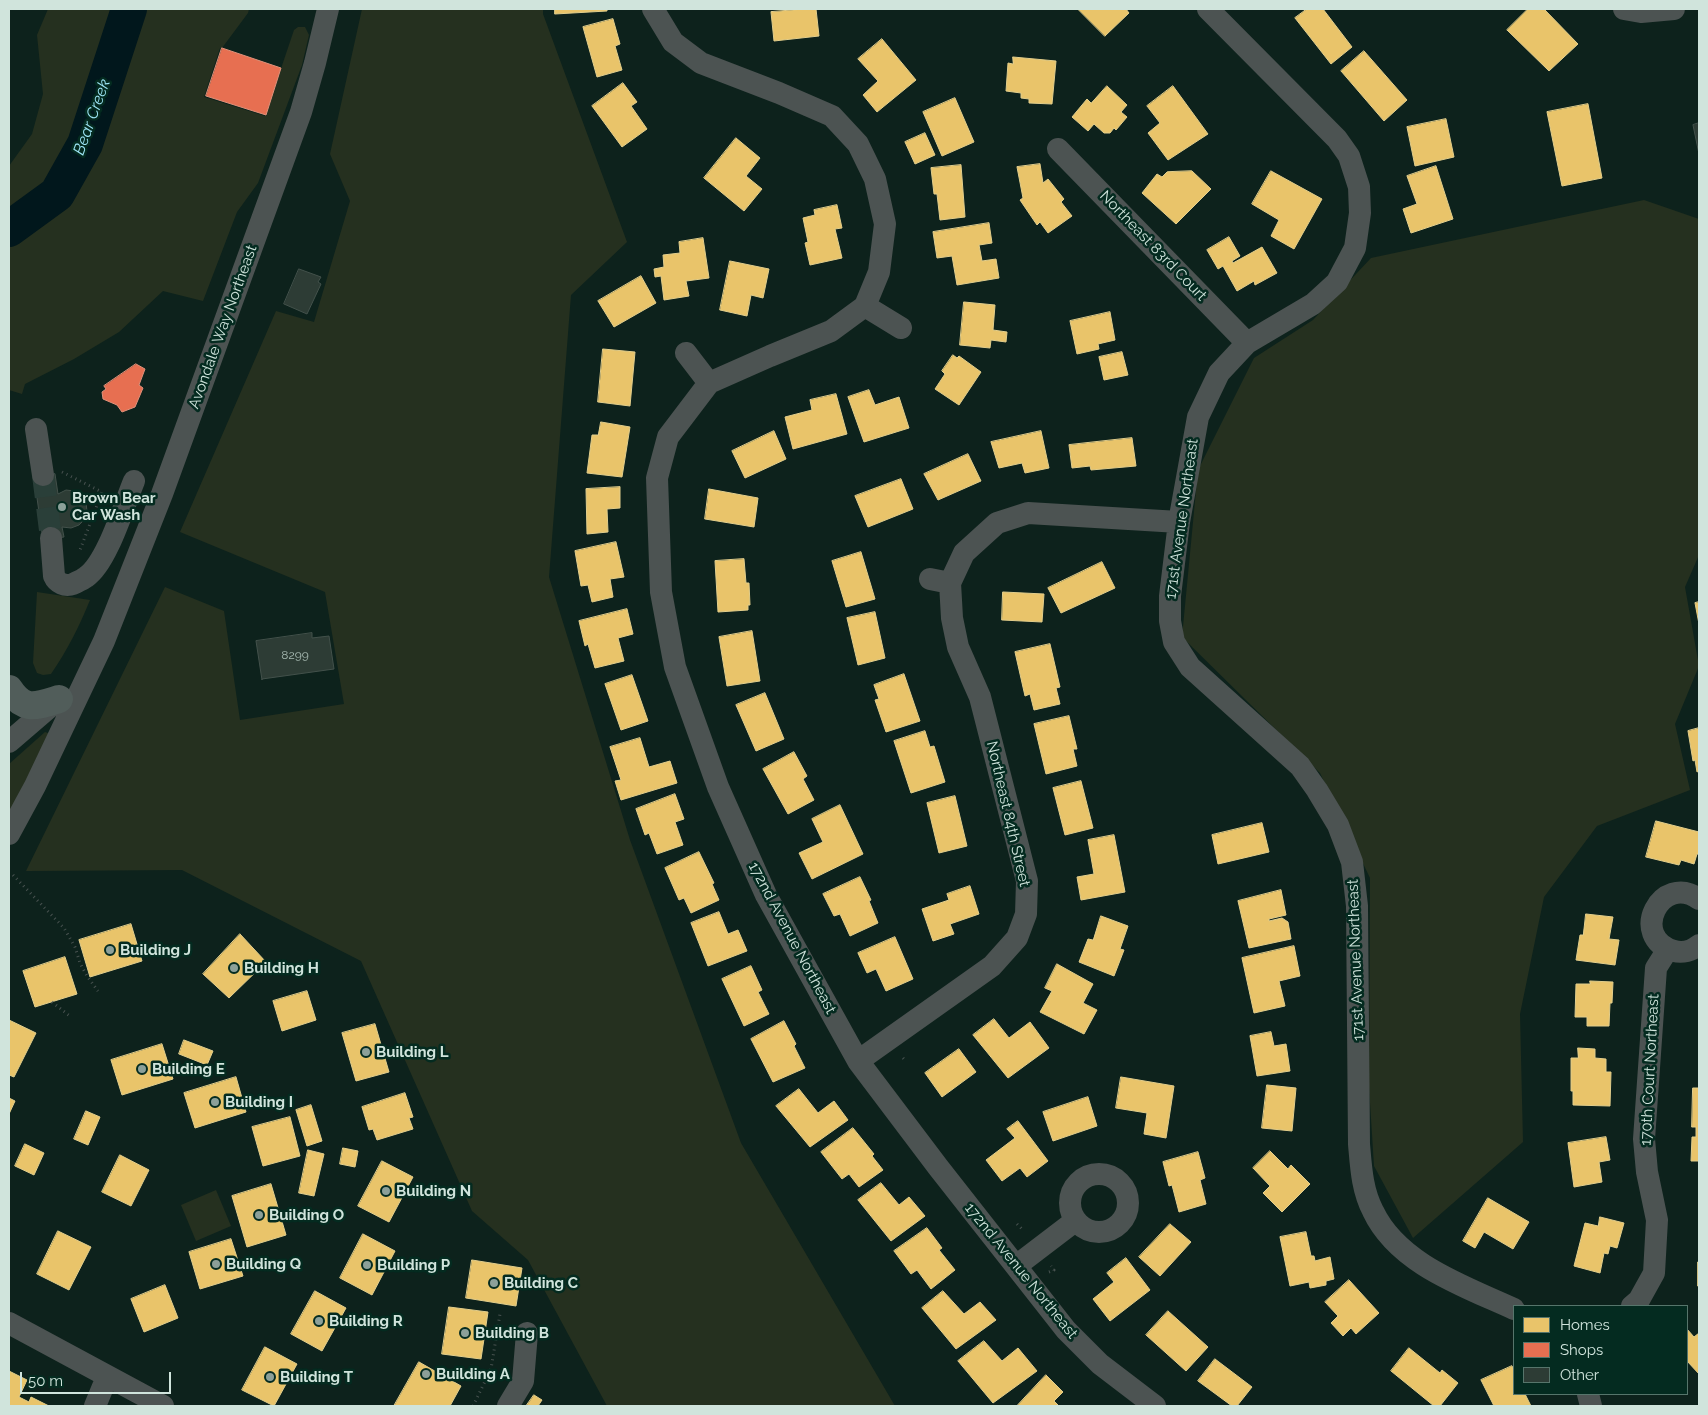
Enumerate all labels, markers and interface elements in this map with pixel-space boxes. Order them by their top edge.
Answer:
water label: Bear Creek [69,76,115,158]
street label: Northeast 83rd Court [1096,187,1210,305]
street label: Avondale Way Northeast [185,243,261,411]
street label: 171st Avenue Northeast [1162,438,1202,600]
place label: Brown Bear Car Wash [72,489,156,524]
marker: Brown Bear Car Wash [56,501,68,513]
house number: 8299 [281,648,309,662]
street label: Northeast 84th Street [982,740,1034,888]
street label: 172nd Avenue Northeast [744,859,840,1017]
street label: 171st Avenue Northeast [1344,879,1368,1041]
place label: Building J [120,941,191,959]
marker: Building J [104,944,116,956]
place label: Building H [244,959,319,977]
marker: Building H [228,962,240,974]
street label: 170th Court Northeast [1637,994,1663,1146]
place label: Building L [376,1043,448,1061]
marker: Building L [360,1046,372,1058]
place label: Building E [152,1060,225,1078]
marker: Building E [136,1063,148,1075]
place label: Building I [225,1093,293,1111]
marker: Building I [209,1096,221,1108]
place label: Building N [396,1182,471,1200]
marker: Building N [380,1185,392,1197]
street label: 172nd Avenue Northeast [961,1200,1081,1342]
place label: Building O [269,1206,344,1224]
marker: Building O [253,1209,265,1221]
place label: Building Q [226,1255,301,1273]
place label: Building P [377,1256,450,1274]
marker: Building Q [210,1258,222,1270]
marker: Building P [361,1259,373,1271]
place label: Building C [504,1274,578,1292]
marker: Building C [488,1277,500,1289]
legend [1513,1305,1688,1395]
place label: Building R [329,1312,403,1330]
marker: Building R [313,1315,325,1327]
text: Homes [1560,1316,1610,1334]
place label: Building B [475,1324,549,1342]
marker: Building B [459,1327,471,1339]
text: Shops [1560,1341,1603,1359]
scale bar [22,1362,174,1394]
place label: Building A [436,1365,510,1383]
text: Other [1560,1366,1599,1384]
place label: Building T [280,1368,353,1386]
marker: Building A [420,1368,432,1380]
marker: Building T [264,1371,276,1383]
text: 50 m [28,1372,63,1390]

